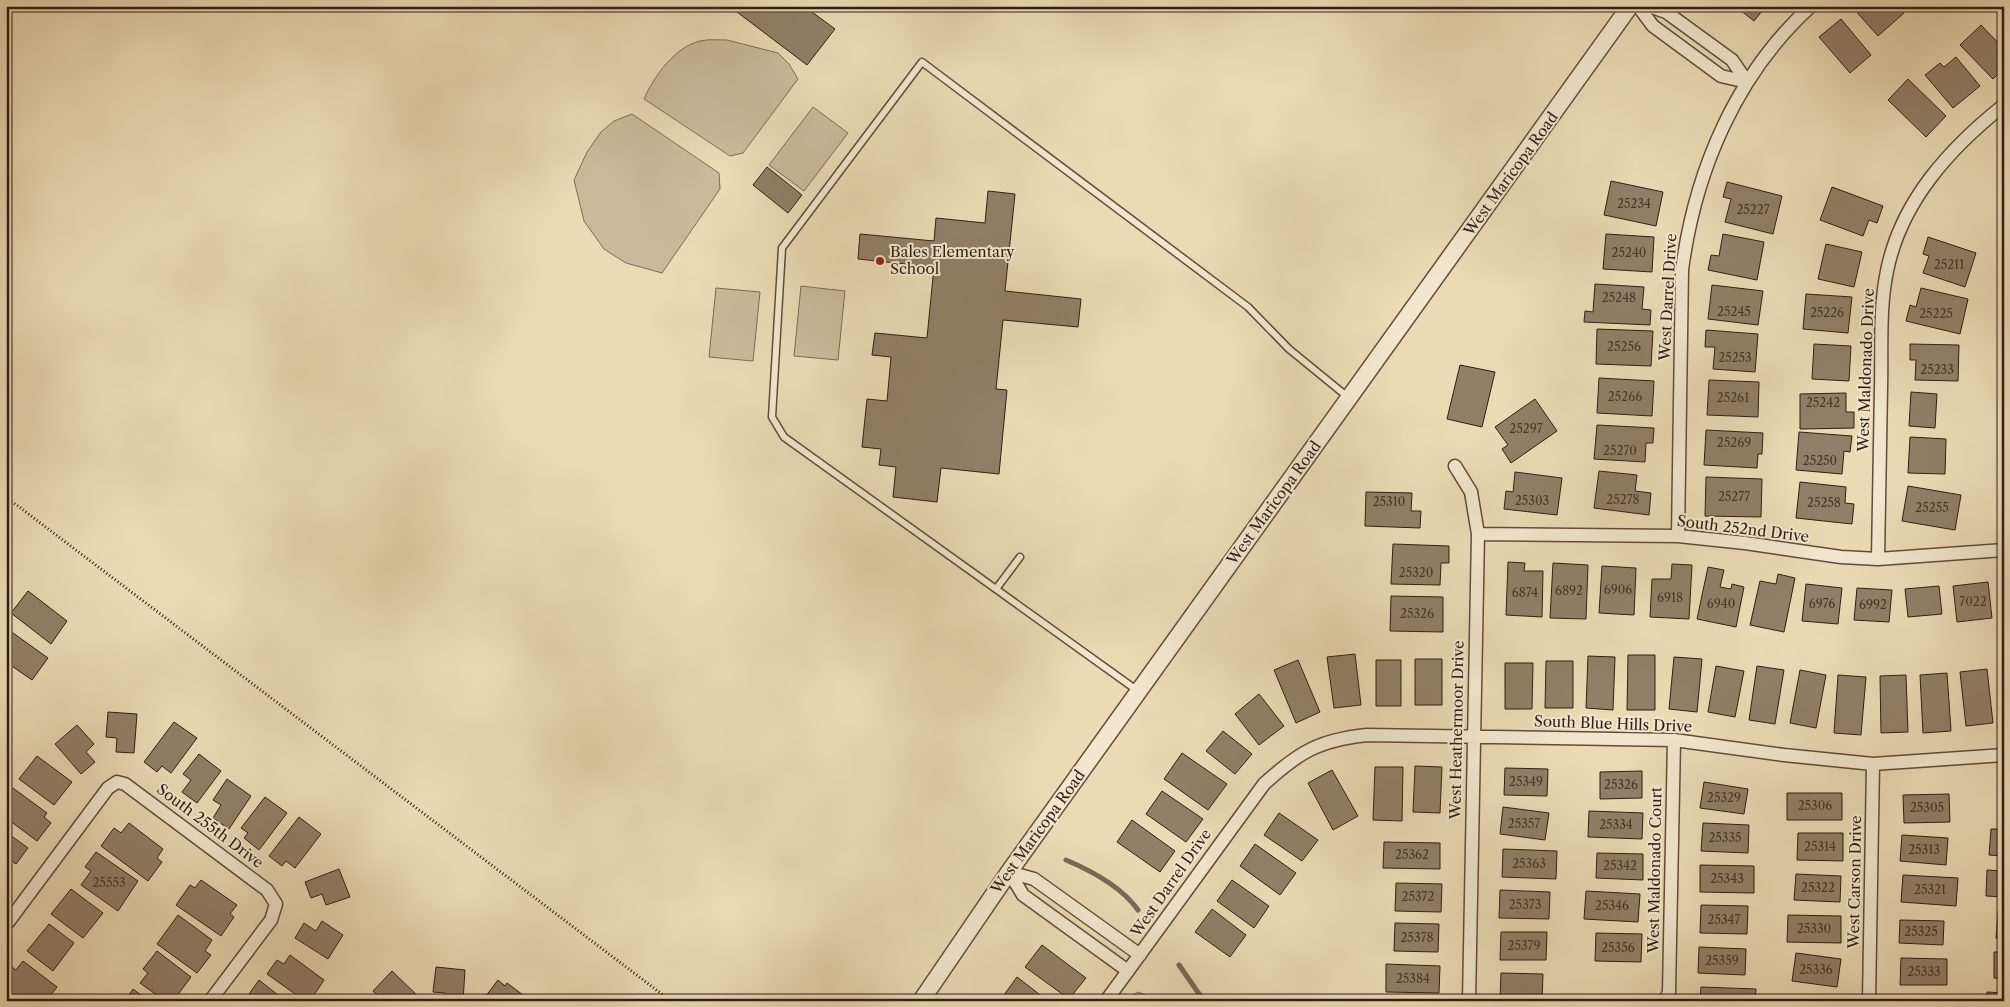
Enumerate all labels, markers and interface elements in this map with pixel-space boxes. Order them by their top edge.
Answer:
street label: West Maricopa Road [1459,108,1562,240]
house number: 25234 [1617,196,1651,211]
house number: 25227 [1736,202,1770,217]
street label: West Darrel Drive [1655,233,1680,362]
place label: Bales Elementary School [890,242,1015,278]
house number: 25240 [1612,245,1646,260]
marker: Bales Elementary School [874,255,886,267]
house number: 25211 [1934,257,1964,272]
street label: West Maldonado Drive [1853,288,1878,453]
house number: 25248 [1602,290,1636,305]
house number: 25245 [1717,304,1751,319]
house number: 25226 [1810,305,1844,320]
house number: 25225 [1919,306,1953,321]
house number: 25256 [1607,339,1641,354]
house number: 25253 [1718,350,1752,365]
house number: 25233 [1920,362,1954,377]
house number: 25266 [1608,389,1642,404]
house number: 25261 [1717,390,1749,405]
house number: 25242 [1806,395,1840,410]
house number: 25297 [1509,421,1543,436]
house number: 25269 [1717,435,1751,450]
street label: West Maricopa Road [1222,437,1325,569]
house number: 25270 [1603,443,1637,458]
house number: 25250 [1803,453,1837,468]
house number: 25277 [1718,489,1750,504]
house number: 25278 [1606,492,1640,507]
house number: 25303 [1515,493,1549,508]
house number: 25310 [1373,494,1405,509]
house number: 25258 [1807,495,1841,510]
house number: 25255 [1915,500,1949,515]
street label: South 252nd Drive [1676,511,1810,546]
house number: 25320 [1399,565,1433,580]
house number: 6906 [1604,582,1632,597]
house number: 6892 [1555,583,1583,598]
house number: 6874 [1512,585,1538,600]
house number: 6918 [1657,590,1683,605]
house number: 7022 [1959,594,1987,609]
house number: 6940 [1707,596,1735,611]
house number: 6976 [1809,596,1835,611]
house number: 6992 [1859,597,1887,612]
house number: 25326 [1400,606,1434,621]
street label: West Heathermoor Drive [1445,640,1468,821]
street label: South Blue Hills Drive [1534,711,1693,736]
street label: West Maricopa Road [986,766,1089,898]
house number: 25349 [1509,774,1543,789]
house number: 25326 [1604,777,1638,792]
street label: South 255th Drive [153,779,267,872]
street label: West Maldonado Court [1644,786,1665,954]
house number: 25329 [1707,790,1741,805]
house number: 25306 [1798,798,1832,813]
house number: 25305 [1910,800,1944,815]
street label: West Carson Drive [1844,815,1865,950]
house number: 25357 [1508,816,1540,831]
house number: 25334 [1599,817,1633,832]
street label: West Darrel Drive [1126,825,1215,941]
house number: 25335 [1708,830,1742,845]
house number: 25314 [1804,839,1836,854]
house number: 25313 [1908,842,1940,857]
house number: 25362 [1395,847,1429,862]
house number: 25363 [1512,856,1546,871]
house number: 25342 [1603,858,1637,873]
house number: 25343 [1710,871,1744,886]
house number: 25553 [92,875,126,890]
house number: 25322 [1801,880,1835,895]
house number: 25321 [1914,882,1946,897]
house number: 25372 [1402,889,1435,904]
house number: 25373 [1509,897,1541,912]
house number: 25346 [1595,898,1629,913]
house number: 25347 [1708,912,1741,927]
house number: 25330 [1797,921,1831,936]
house number: 25325 [1904,924,1938,939]
house number: 25378 [1400,930,1434,945]
house number: 25379 [1508,938,1540,953]
house number: 25356 [1601,940,1635,955]
house number: 25359 [1705,953,1739,968]
house number: 25336 [1799,962,1833,977]
house number: 25333 [1907,964,1941,979]
house number: 25384 [1396,971,1430,986]

